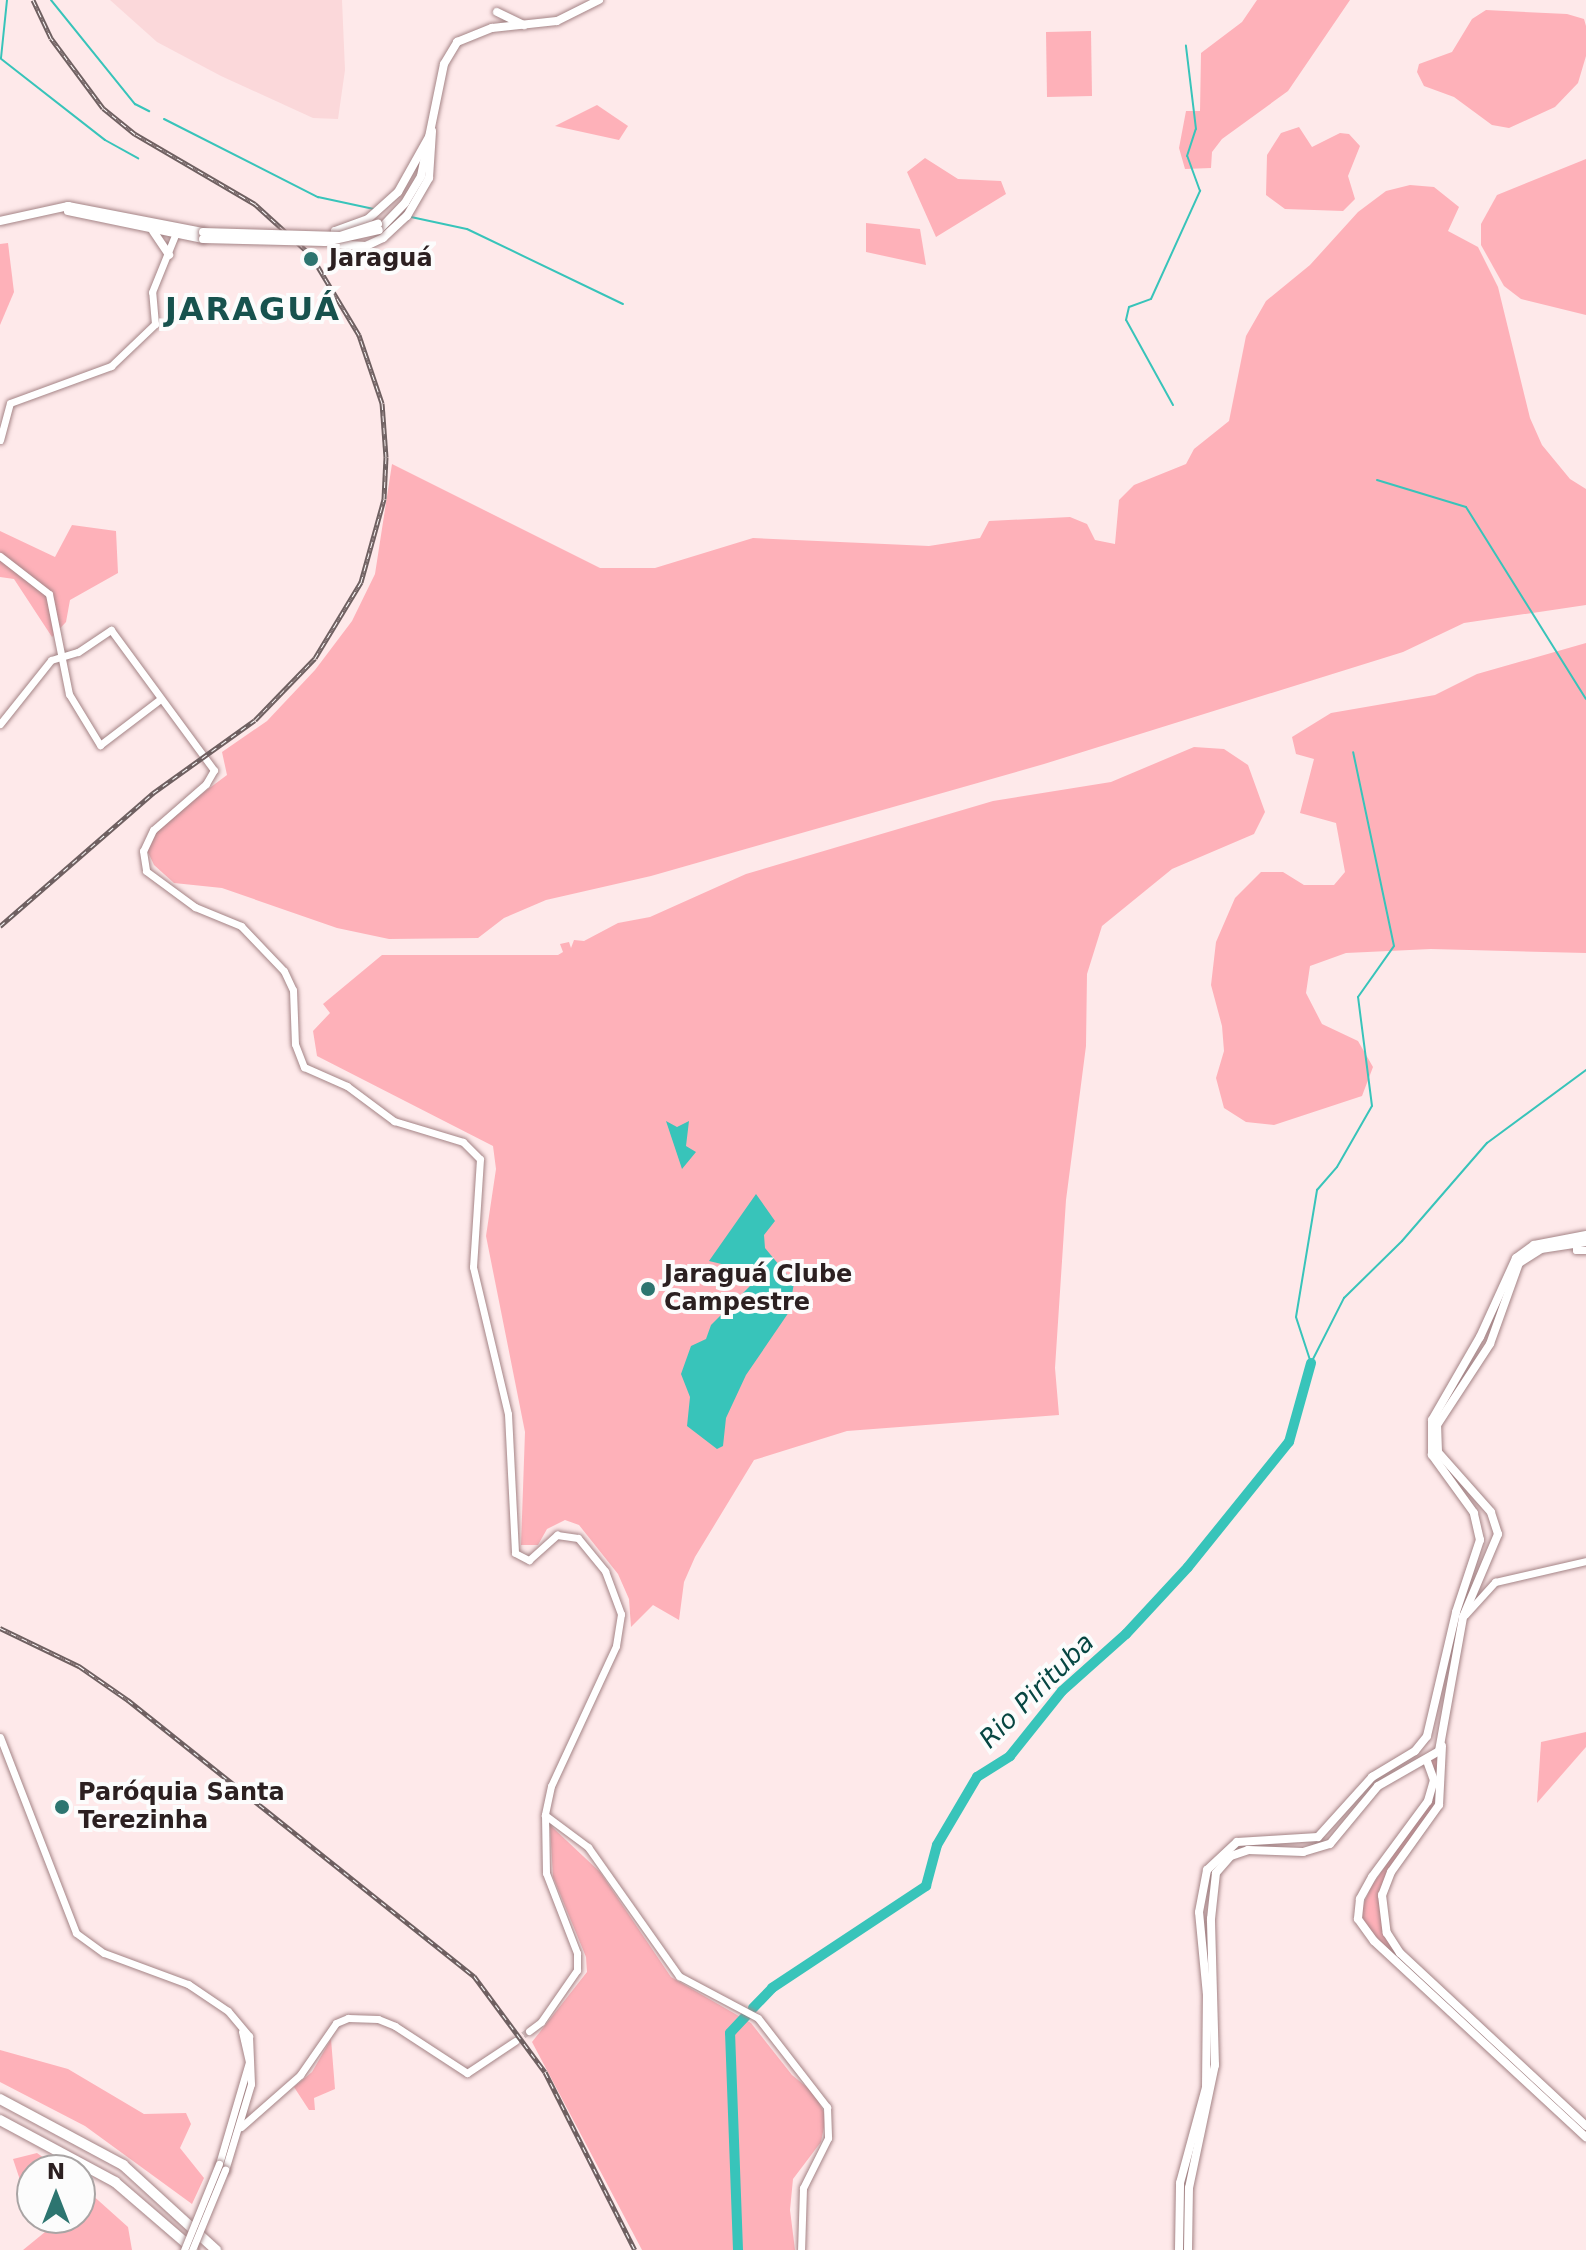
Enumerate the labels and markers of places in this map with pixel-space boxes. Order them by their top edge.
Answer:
place label: Jaraguá [329,245,433,273]
marker: Jaraguá [300,248,322,270]
place label: Jaraguá Clube Campestre [664,1261,852,1317]
marker: Jaraguá Clube Campestre [639,1280,657,1298]
place label: Paróquia Santa Terezinha [78,1779,285,1835]
marker: Paróquia Santa Terezinha [53,1798,71,1816]

